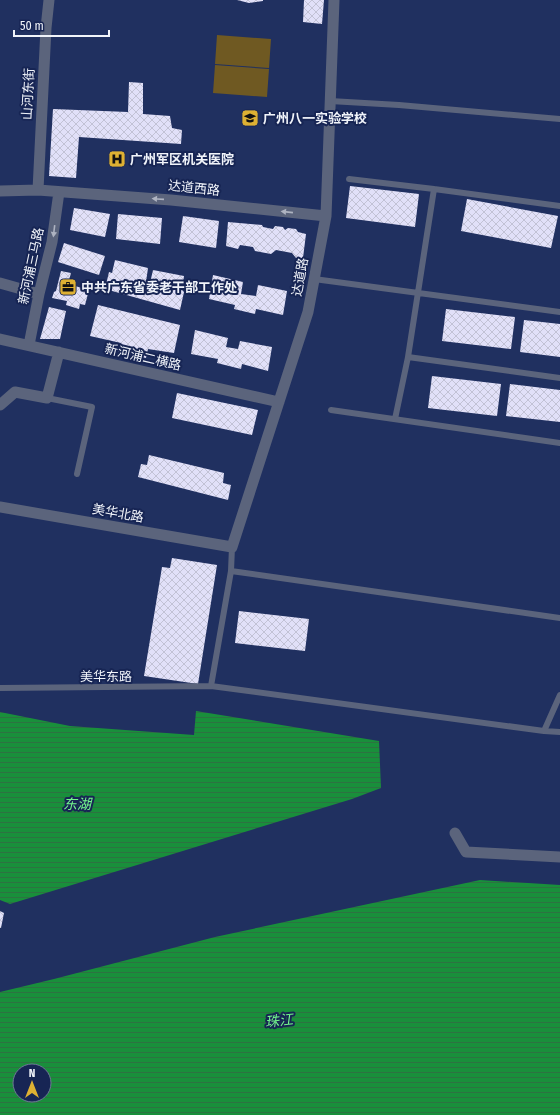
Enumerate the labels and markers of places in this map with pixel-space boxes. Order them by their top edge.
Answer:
school or university icon: 广州八一实验学校 [240,108,260,128]
place label: 广州八一实验学校 [263,111,367,126]
hospital icon: 广州军区机关医院 [107,149,127,169]
place label: 广州军区机关医院 [130,152,234,167]
office icon: 中共广东省委老干部工作处 [58,277,78,297]
place label: 中共广东省委老干部工作处 [81,280,237,295]

